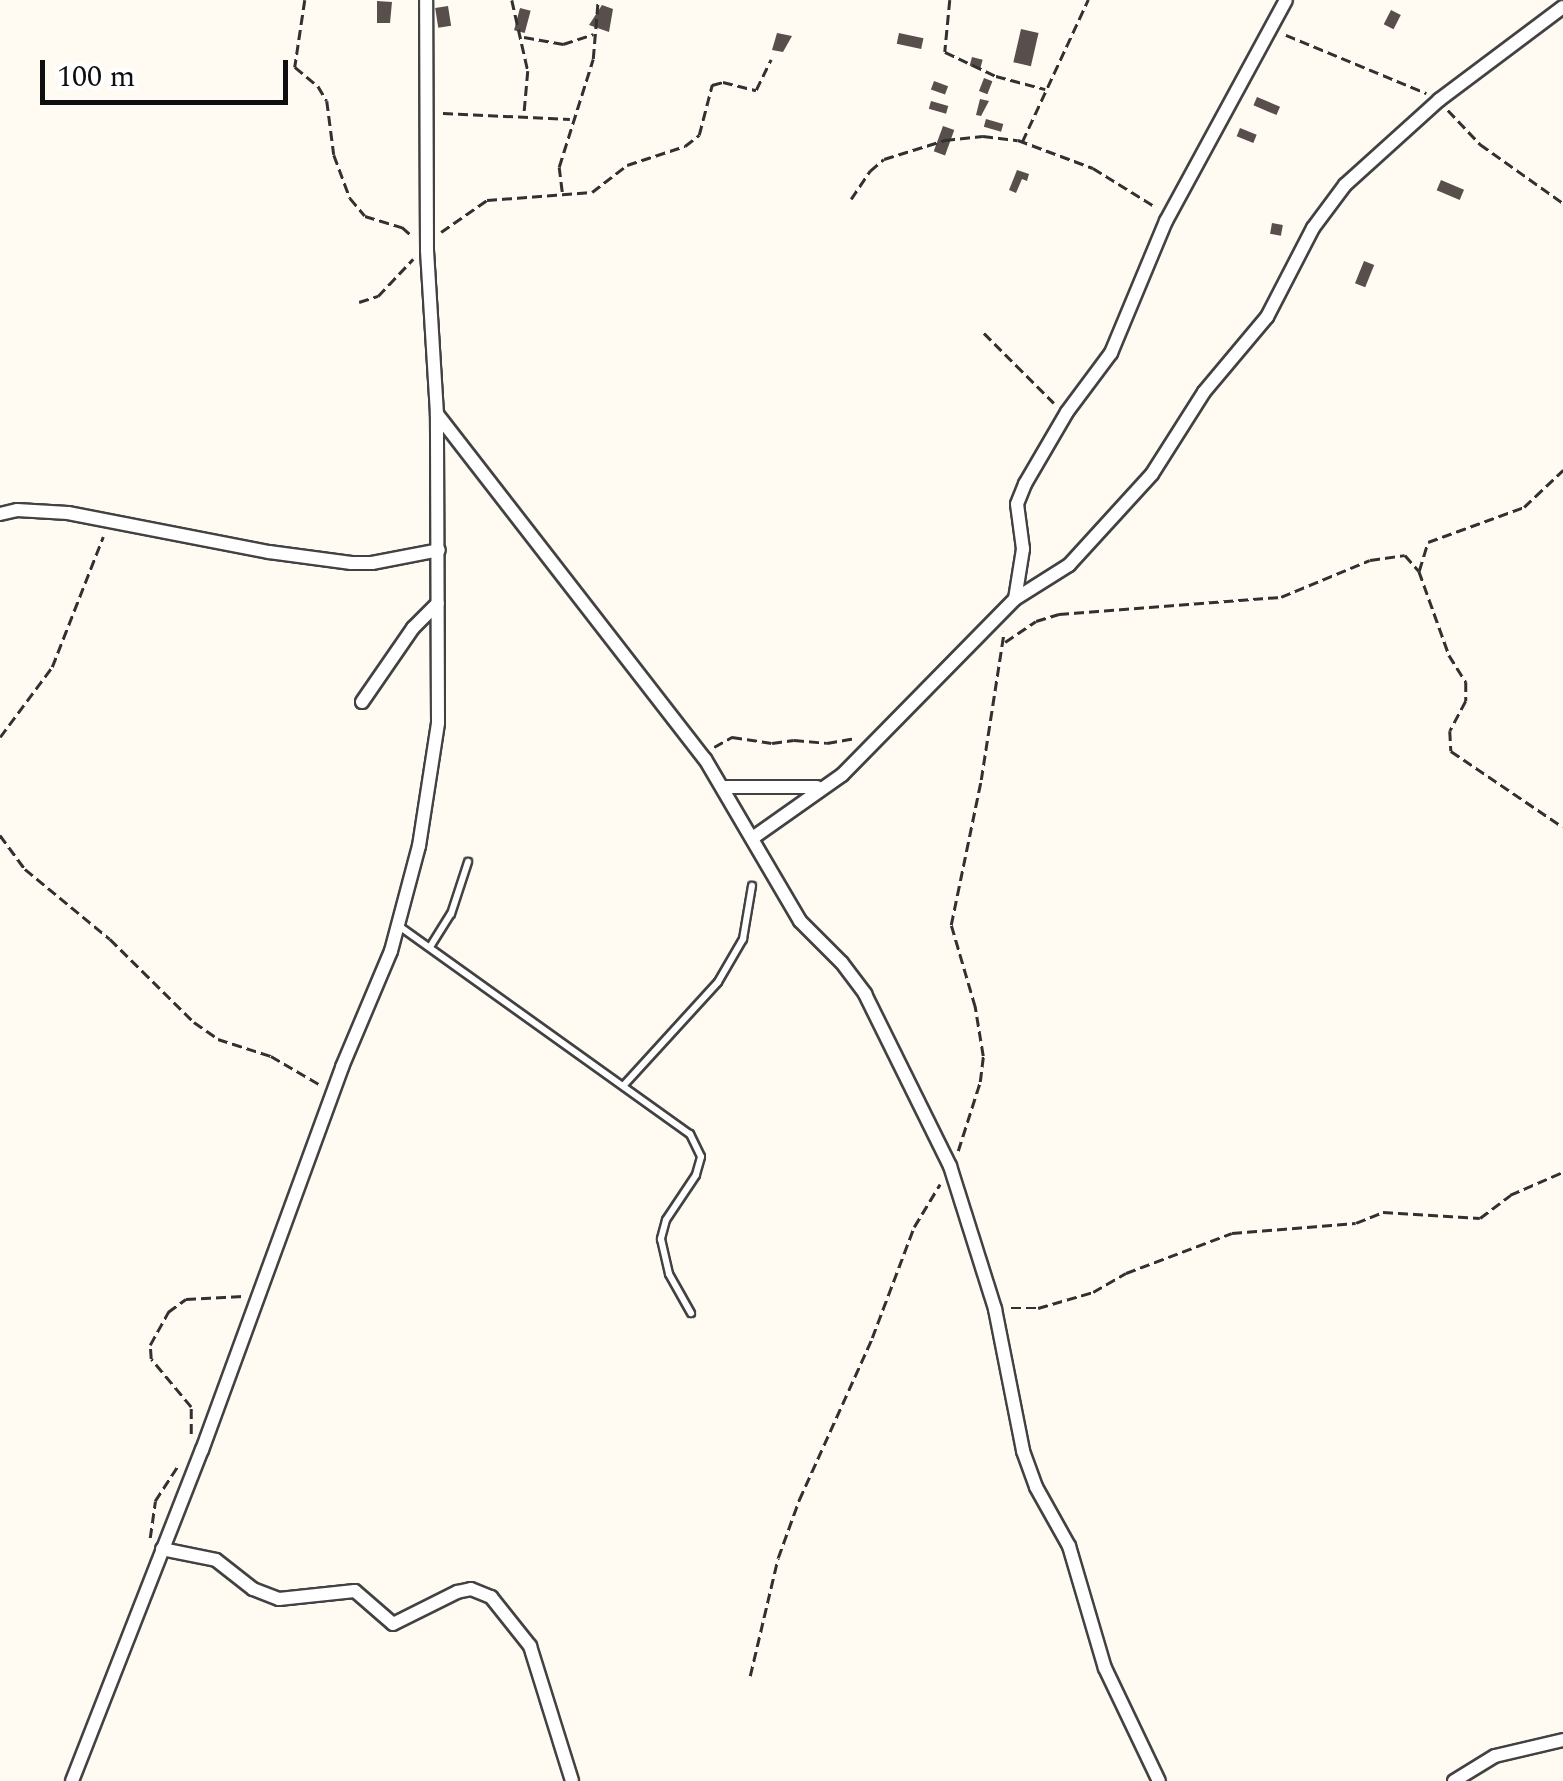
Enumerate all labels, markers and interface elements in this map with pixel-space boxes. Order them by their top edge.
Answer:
scale bar [45,40,292,102]
text: 100 m [57,54,135,100]

